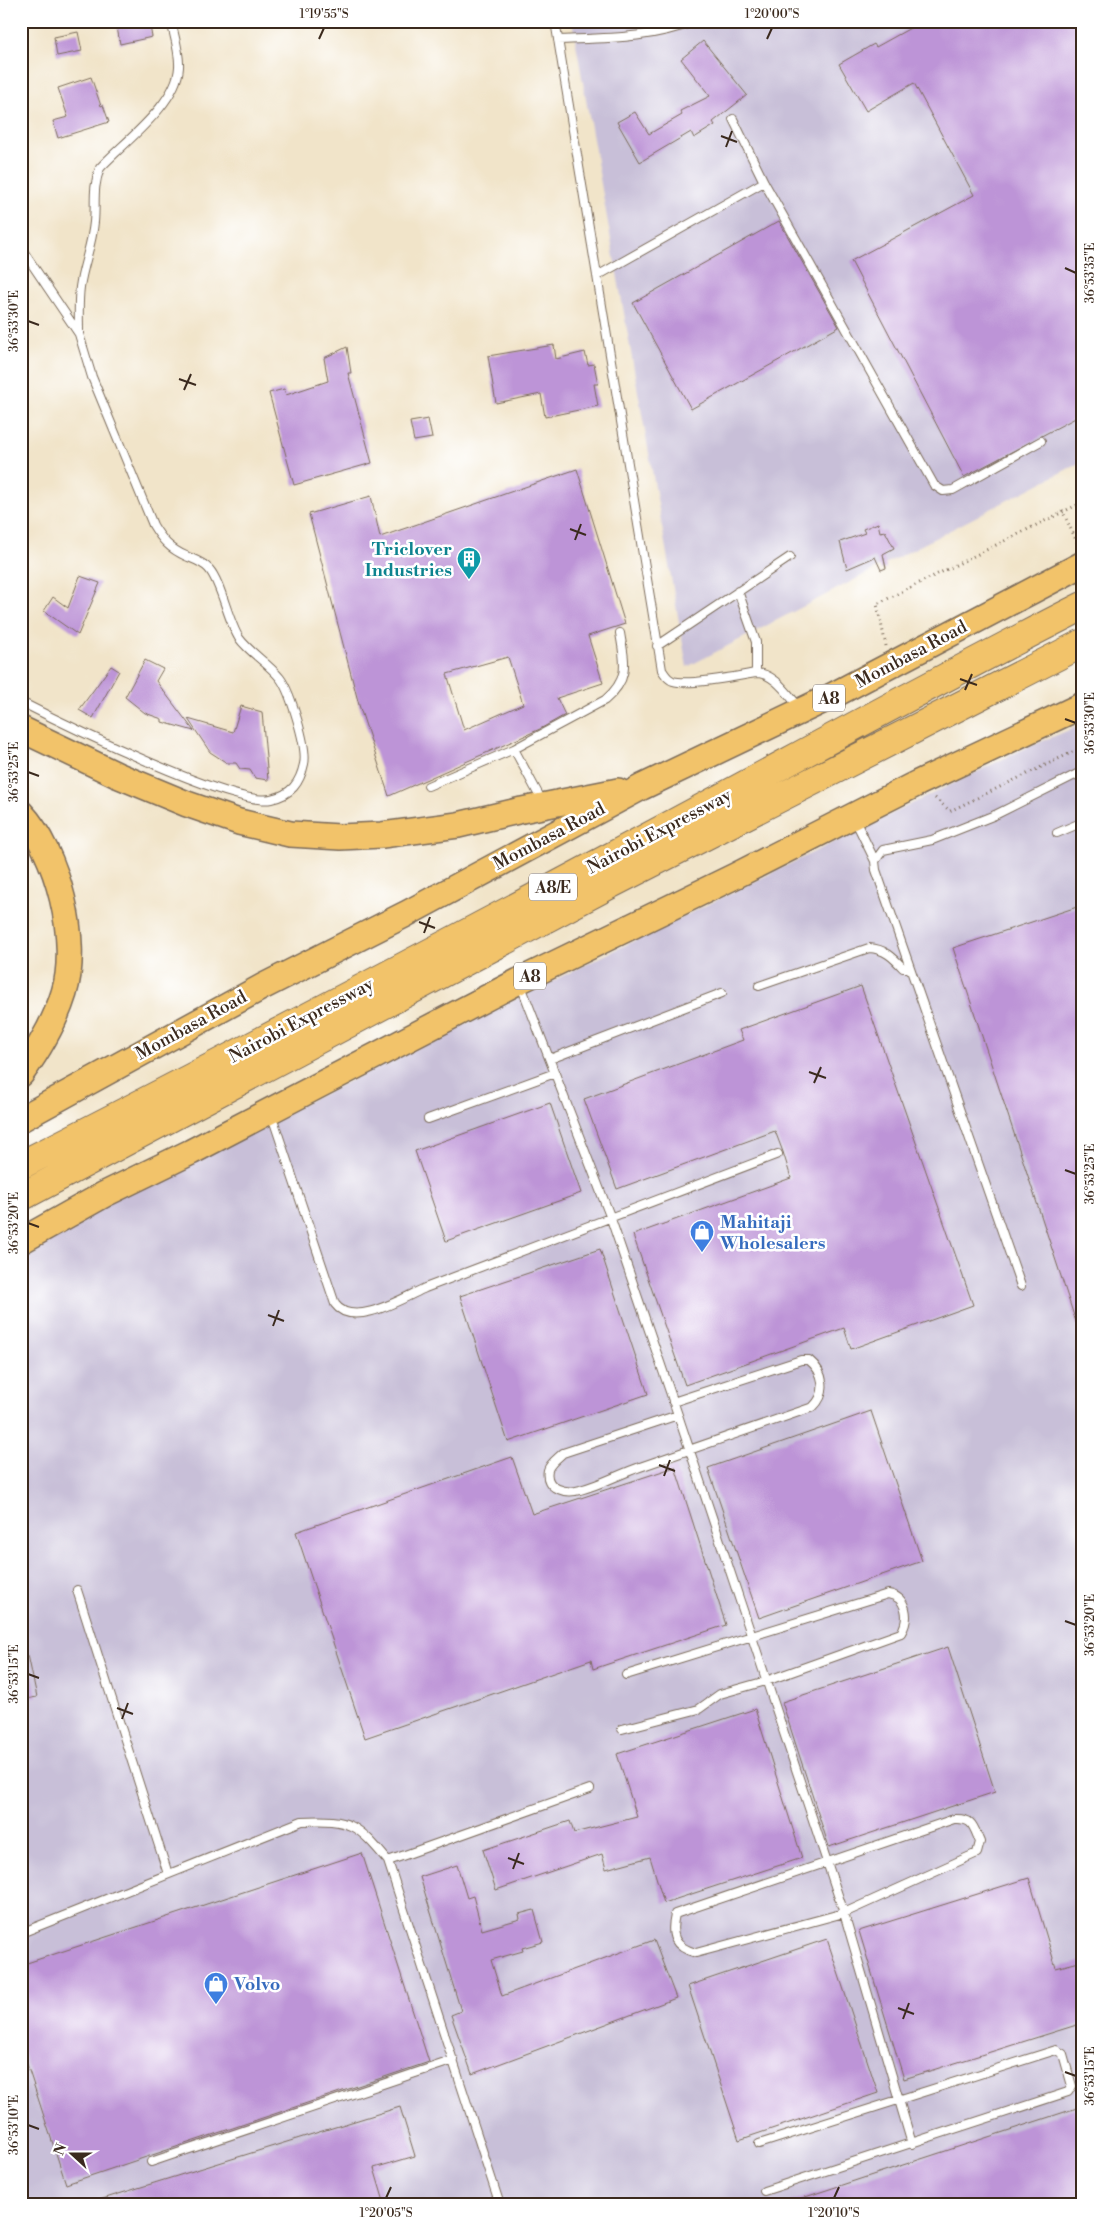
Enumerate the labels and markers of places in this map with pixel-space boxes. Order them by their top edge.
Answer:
place label: Triclover Industries [365,538,452,582]
building icon: Triclover Industries [456,546,482,580]
place label: Mahitaji Wholesalers [719,1211,826,1255]
shop icon: Mahitaji Wholesalers [689,1219,715,1253]
shop icon: Volvo [203,1971,229,2005]
place label: Volvo [233,1973,280,1996]

